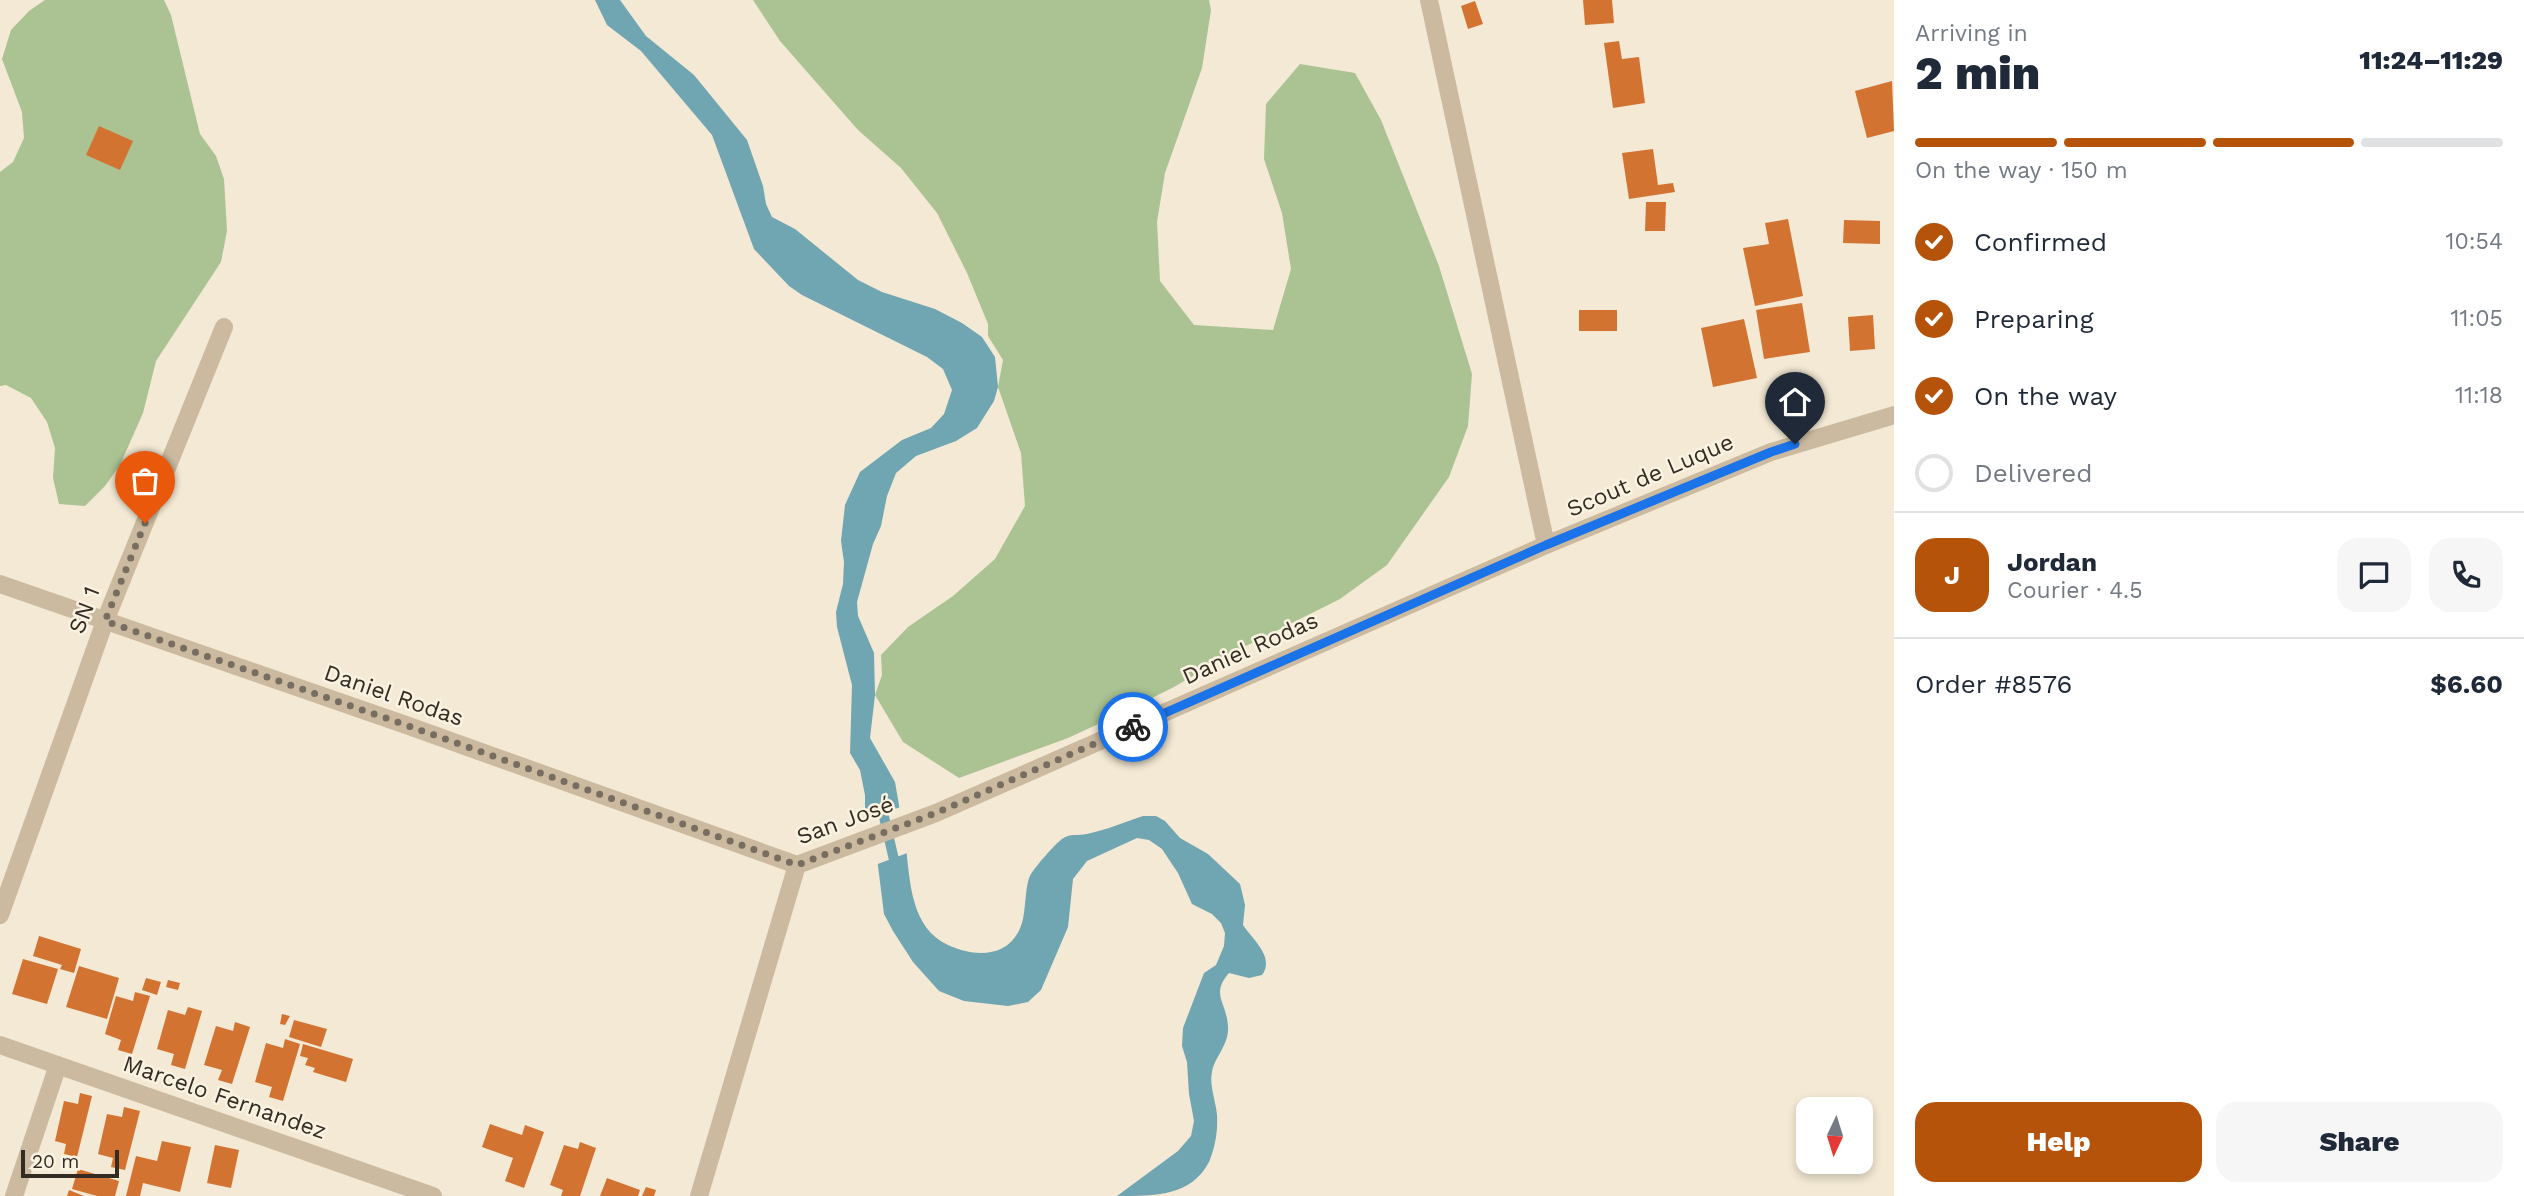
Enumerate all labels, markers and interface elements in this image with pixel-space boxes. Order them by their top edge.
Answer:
text: Arriving in [1915,20,2028,47]
text: 11:24–11:29 [2359,45,2503,75]
text: 2 min [1915,46,2040,100]
text: On the way · 150 m [1915,157,2128,184]
icon: check [1915,223,1953,261]
text: Confirmed [1974,227,2107,257]
text: 10:54 [2445,228,2503,255]
icon: check [1915,300,1953,338]
text: Preparing [1974,304,2094,334]
text: 11:05 [2451,305,2503,332]
pin [1765,372,1825,444]
icon: check [1915,377,1953,415]
text: On the way [1974,381,2117,411]
text: 11:18 [2455,382,2503,409]
icon: home [1776,383,1814,421]
street label: Scout de Luque [1563,428,1737,523]
pin [115,451,175,523]
text: Delivered [1974,458,2093,488]
icon: bag [126,462,164,500]
button: chat [2337,538,2411,612]
button: phone [2429,538,2503,612]
text: Jordan [2007,547,2097,577]
text: J [1944,560,1960,590]
text: Courier · 4.5 [2007,577,2143,604]
street label: SN 1 [63,583,106,637]
street label: Daniel Rodas [1178,607,1322,690]
street label: Daniel Rodas [321,659,467,732]
text: Order #8576 [1915,669,2072,699]
text: $6.60 [2430,669,2503,699]
courier [1098,692,1168,762]
icon: bike [1114,708,1152,746]
street label: San José [793,790,897,850]
street label: Marcelo Fernandez [120,1050,330,1145]
north arrow [1796,1097,1872,1174]
map controls [1796,1097,1873,1174]
button: Help [1915,1102,2202,1182]
button: Share [2216,1102,2503,1182]
scale bar [21,1147,119,1179]
text: 20 m [32,1150,79,1173]

